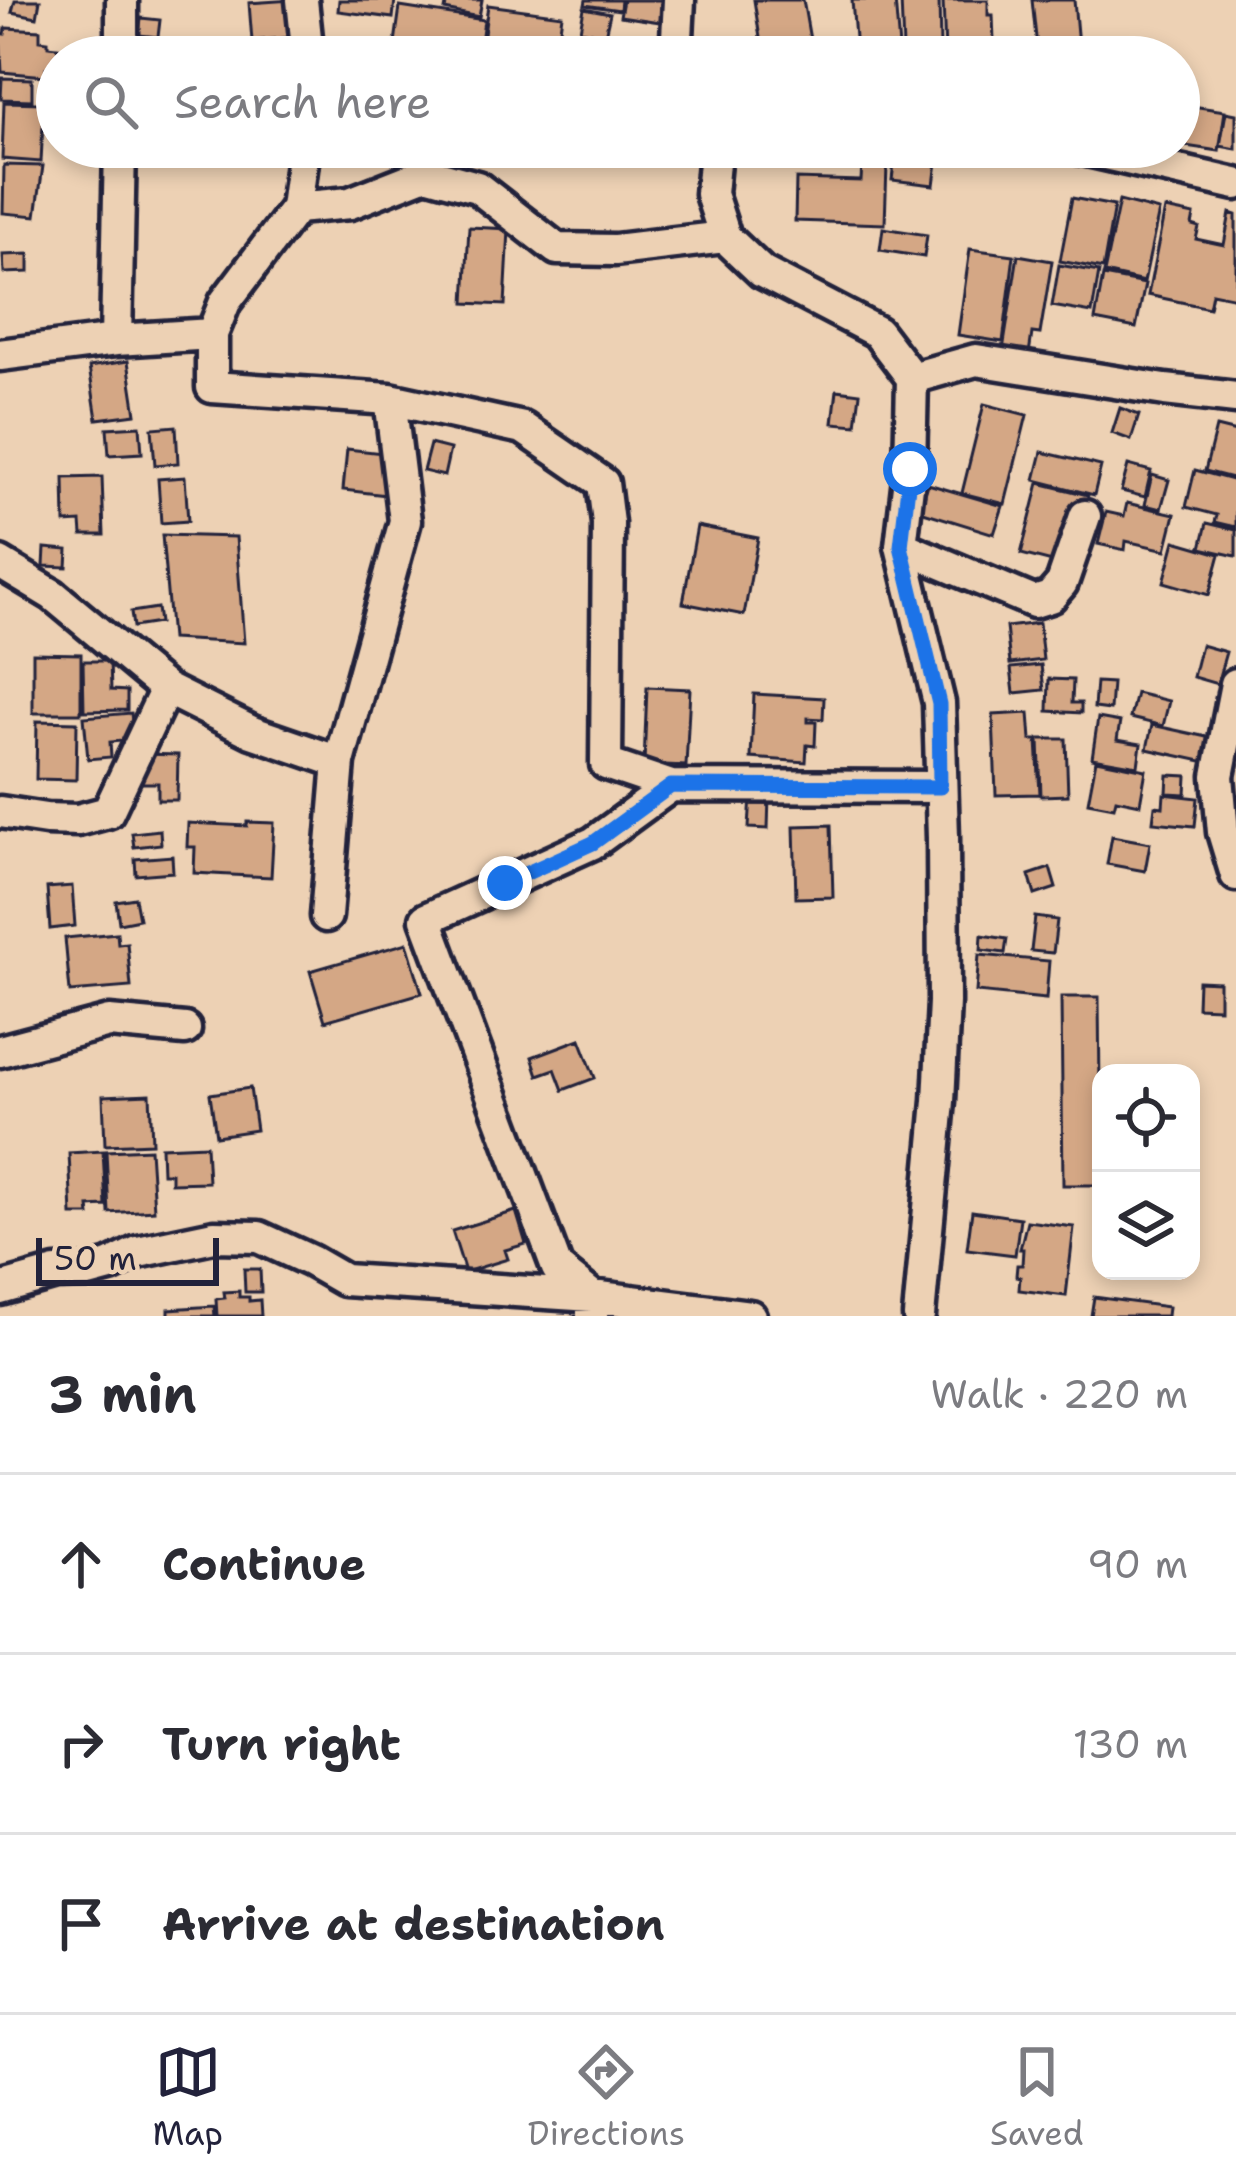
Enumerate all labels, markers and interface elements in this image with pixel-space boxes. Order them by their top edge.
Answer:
search box [36,36,1200,168]
icon: search [78,69,144,135]
text: Search here [174,72,431,132]
route start [883,442,937,496]
route end [478,856,532,910]
map controls [1092,1064,1200,1280]
button: locate [1092,1064,1200,1172]
button: layers [1092,1172,1200,1280]
scale bar [36,1232,219,1285]
text: 50 m [54,1236,137,1281]
text: 3 min [48,1360,197,1428]
text: Walk · 220 m [931,1368,1188,1420]
icon: ahead [48,1531,114,1597]
text: Continue [162,1534,366,1594]
text: 90 m [1087,1538,1188,1590]
icon: right [48,1711,114,1777]
text: Turn right [162,1714,401,1774]
text: 130 m [1073,1718,1188,1770]
icon: arrive [48,1891,114,1957]
text: Arrive at destination [162,1894,665,1954]
tab: Map [152,2039,223,2156]
tab: Directions [528,2039,685,2156]
tab: Saved [990,2039,1084,2156]

